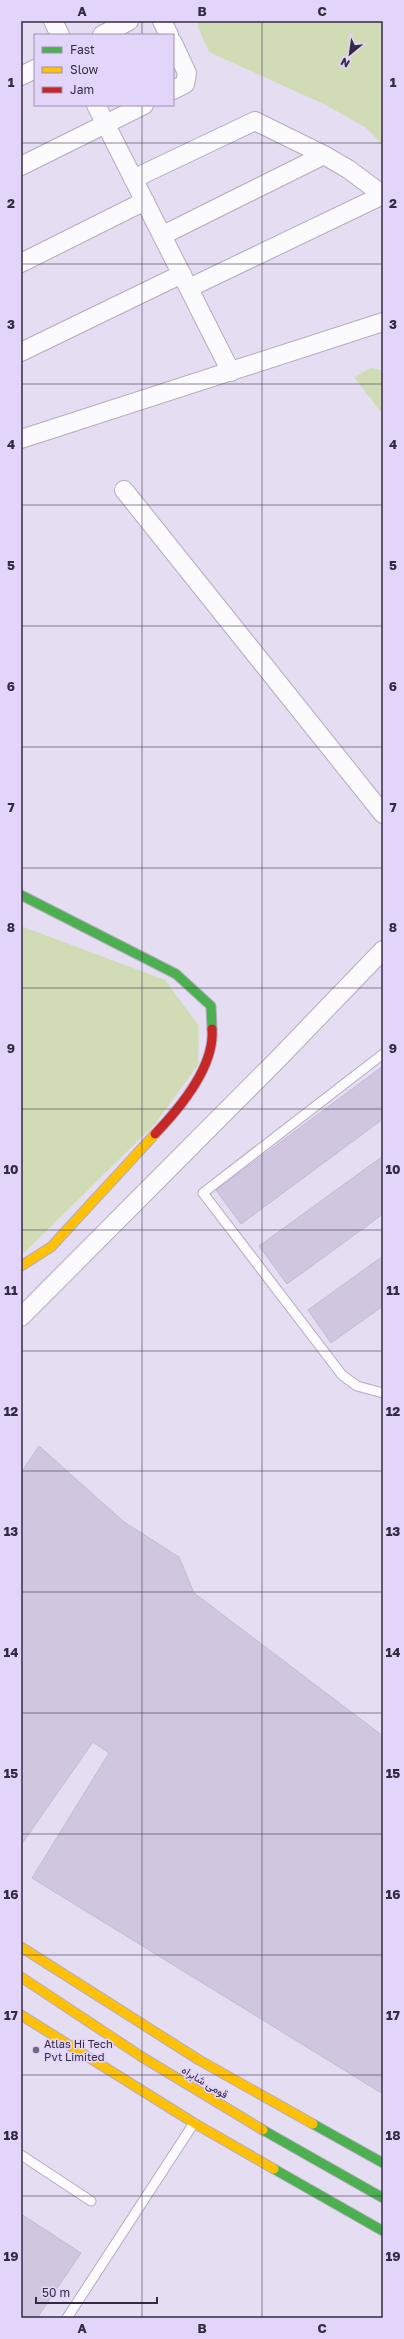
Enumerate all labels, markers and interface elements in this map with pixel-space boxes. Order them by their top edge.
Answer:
text: A [77,3,87,19]
text: B [197,3,207,19]
text: C [317,3,327,19]
legend [34,34,174,106]
north arrow [330,34,370,74]
text: Fast [70,42,95,57]
text: N [338,55,352,71]
text: Slow [70,62,98,77]
text: 1 [8,74,15,90]
text: 1 [390,74,397,90]
text: Jam [70,82,94,97]
text: 2 [7,195,15,211]
text: 2 [389,195,397,211]
text: 3 [7,316,15,332]
text: 3 [389,316,397,332]
text: 4 [7,436,15,452]
text: 4 [389,436,397,452]
text: 5 [7,557,15,573]
text: 5 [389,557,397,573]
text: 6 [7,678,15,694]
text: 6 [389,678,397,694]
text: 7 [7,799,15,815]
text: 7 [389,799,397,815]
text: 8 [7,919,15,935]
text: 8 [389,919,397,935]
text: 9 [7,1040,15,1056]
text: 9 [389,1040,397,1056]
text: 10 [3,1161,19,1177]
text: 10 [385,1161,401,1177]
text: 11 [4,1282,18,1298]
text: 11 [386,1282,400,1298]
text: 12 [4,1403,18,1419]
text: 12 [386,1403,400,1419]
text: 13 [4,1523,18,1539]
text: 13 [386,1523,400,1539]
text: 14 [4,1644,18,1660]
text: 14 [386,1644,400,1660]
text: 15 [4,1765,18,1781]
text: 15 [386,1765,400,1781]
text: 16 [4,1886,18,1902]
text: 16 [386,1886,400,1902]
text: 17 [4,2007,18,2023]
text: 17 [386,2007,400,2023]
place label: Atlas Hi Tech Pvt Limited [44,2037,113,2063]
marker: Atlas Hi Tech Pvt Limited [31,2045,41,2055]
street label: قومی شاہراہ [179,2063,231,2102]
text: 18 [3,2127,19,2143]
text: 18 [385,2127,401,2143]
text: 19 [4,2248,18,2264]
text: 19 [386,2248,400,2264]
scale bar [36,2279,157,2305]
text: 50 m [42,2285,70,2300]
text: A [77,2320,87,2336]
text: B [197,2320,207,2336]
text: C [317,2320,327,2336]

